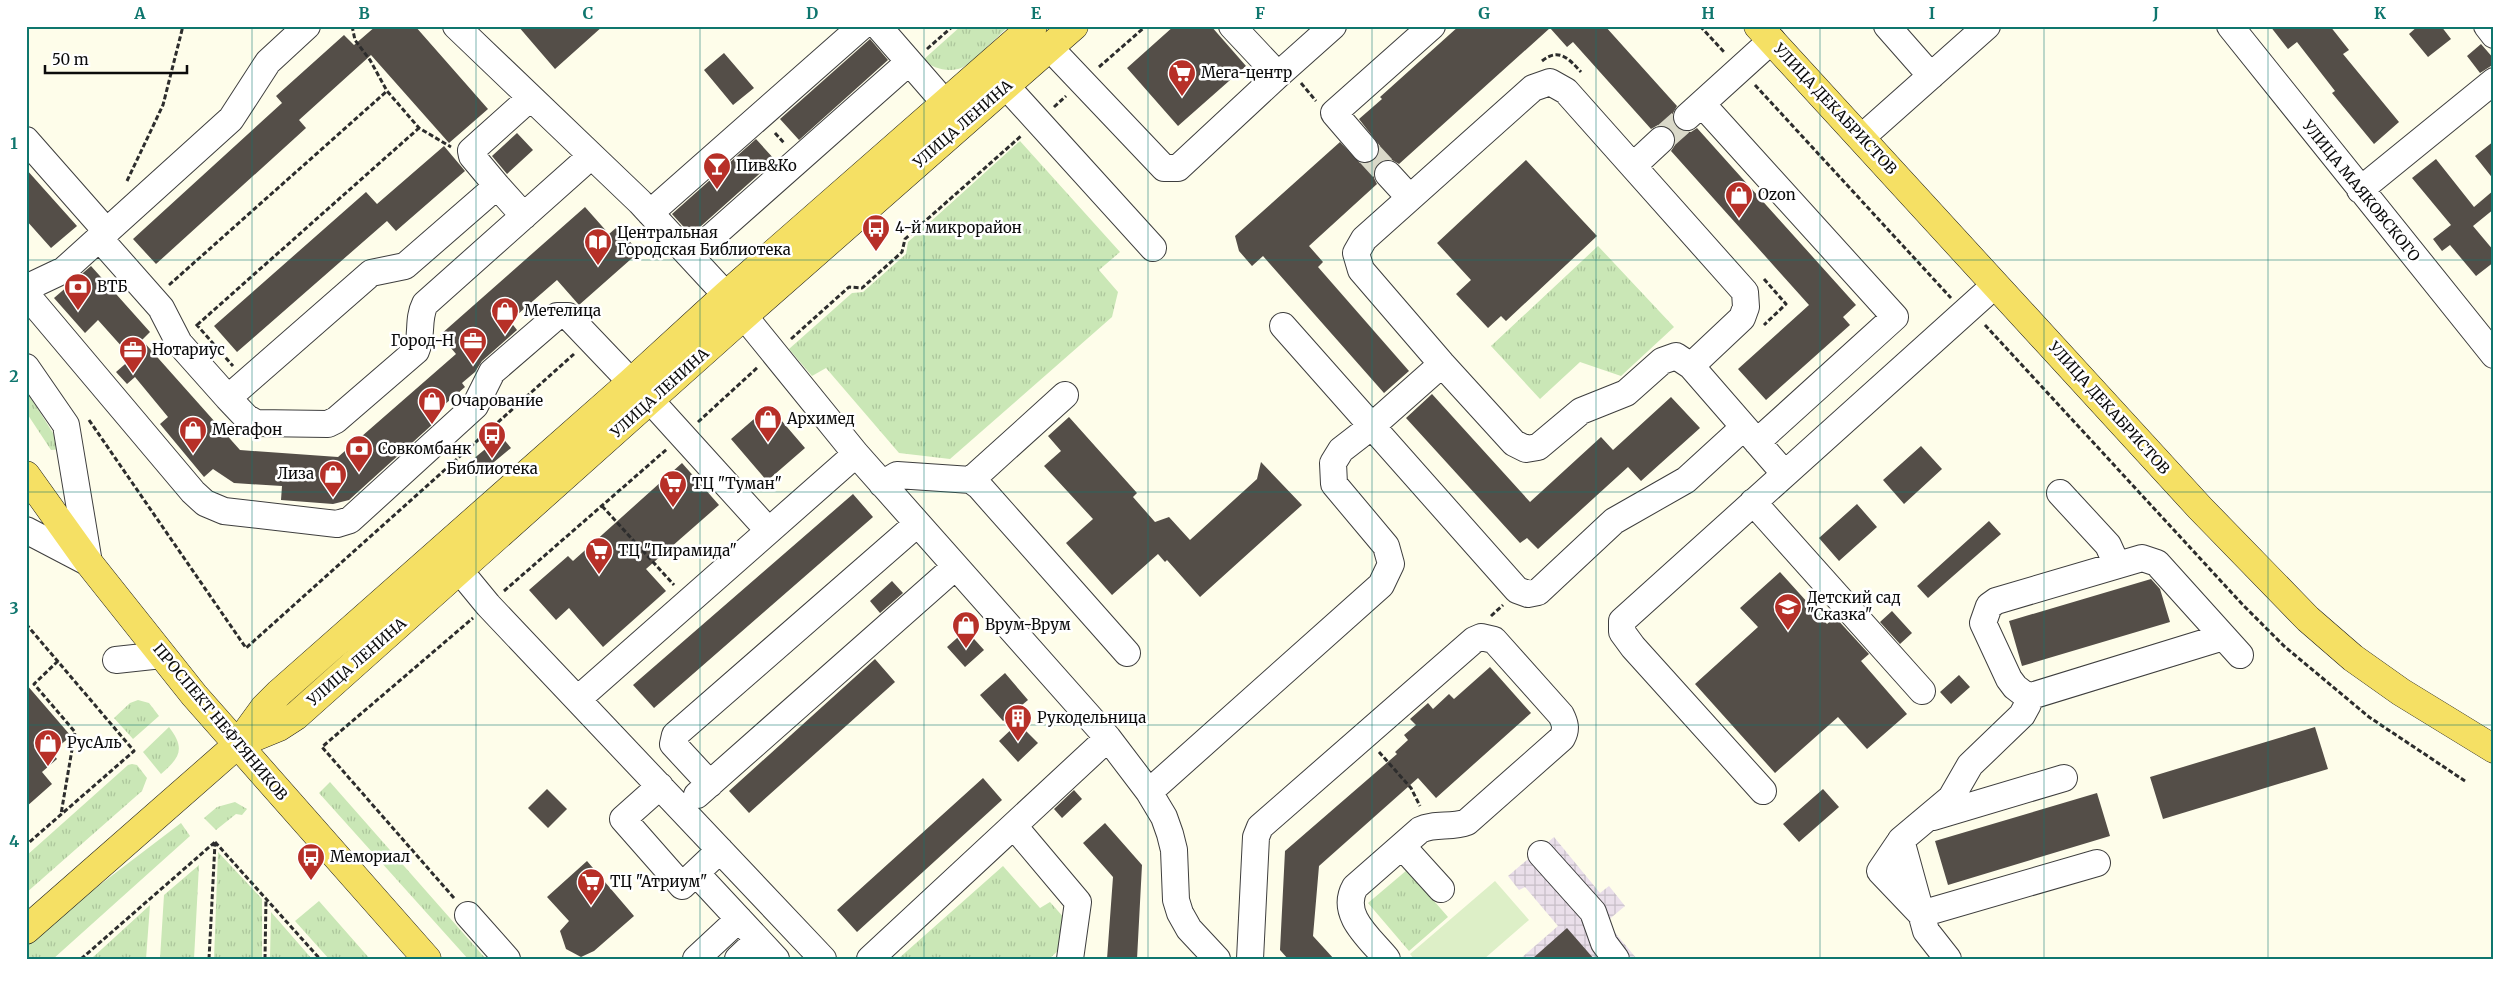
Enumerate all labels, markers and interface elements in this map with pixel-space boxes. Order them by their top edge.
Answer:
text: A [133,3,146,23]
text: B [358,3,370,23]
text: C [583,3,593,23]
text: D [806,3,818,23]
text: E [1031,3,1042,23]
text: F [1255,3,1265,23]
text: G [1478,3,1490,23]
text: H [1701,3,1715,23]
text: I [1929,3,1935,23]
text: J [2152,3,2159,23]
text: K [2374,3,2386,23]
street label: УЛИЦА ДЕКАБРИСТОВ [1769,39,1901,178]
scale bar [45,42,188,74]
text: 50 m [52,50,89,69]
supermarket icon: Мега-центр [1167,58,1197,97]
place label: Мега-центр [1201,63,1292,82]
street label: УЛИЦА ЛЕНИНА [908,75,1016,173]
street label: УЛИЦА МАЯКОВСКОГО [2298,115,2424,265]
text: 1 [10,133,18,153]
bar icon: Пив&Ко [702,151,732,190]
place label: Пив&Ко [736,156,797,175]
shop icon: Ozon [1724,180,1754,219]
place label: Ozon [1758,185,1796,204]
bus stop icon: 4-й микрорайон [861,213,891,252]
place label: 4-й микрорайон [895,218,1022,237]
place label: Центральная Городская Библиотека [617,223,791,259]
library icon: Центральная Городская Библиотека [583,227,613,266]
bank icon: ВТБ [63,272,93,311]
place label: ВТБ [97,277,128,296]
shop icon: Метелица [490,296,520,335]
place label: Метелица [524,301,601,320]
office icon: Город-Н [458,326,488,365]
place label: Город-Н [391,331,454,350]
office icon: Нотариус [118,335,148,374]
street label: УЛИЦА ДЕКАБРИСТОВ [2044,337,2174,478]
place label: Нотариус [152,340,225,359]
street label: УЛИЦА ЛЕНИНА [606,343,713,442]
text: 2 [9,366,19,386]
shop icon: Очарование [417,386,447,425]
place label: Очарование [451,391,543,410]
shop icon: Архимед [753,404,783,443]
place label: Архимед [786,409,855,428]
shop icon: Мегафон [178,415,208,454]
place label: Мегафон [212,420,282,439]
bus stop icon: Библиотека [477,420,507,459]
bank icon: Совкомбанк [344,434,374,473]
place label: Совкомбанк [378,439,472,458]
shop icon: Лиза [318,459,348,498]
place label: Библиотека [446,459,538,478]
place label: Лиза [277,464,314,483]
supermarket icon: ТЦ "Туман" [658,469,688,508]
place label: ТЦ "Туман" [692,474,782,493]
supermarket icon: ТЦ "Пирамида" [584,536,614,575]
place label: ТЦ "Пирамида" [618,541,737,560]
place label: Детский сад "Сказка" [1807,588,1901,624]
school or university icon: Детский сад "Сказка" [1773,592,1803,631]
text: 3 [9,598,19,618]
shop icon: Врум-Врум [951,610,981,649]
street label: УЛИЦА ЛЕНИНА [302,613,410,711]
place label: Врум-Врум [985,615,1071,634]
street label: ПРОСПЕКТ НЕФТЯНИКОВ [149,639,292,804]
building icon: Рукодельница [1003,703,1033,742]
place label: Рукодельница [1037,708,1146,727]
shop icon: РусАль [33,728,63,767]
place label: РусАль [67,733,122,752]
text: 4 [9,831,19,851]
bus stop icon: Мемориал [296,842,326,881]
place label: Мемориал [330,847,410,866]
supermarket icon: ТЦ "Атриум" [576,867,606,906]
place label: ТЦ "Атриум" [610,872,707,891]

